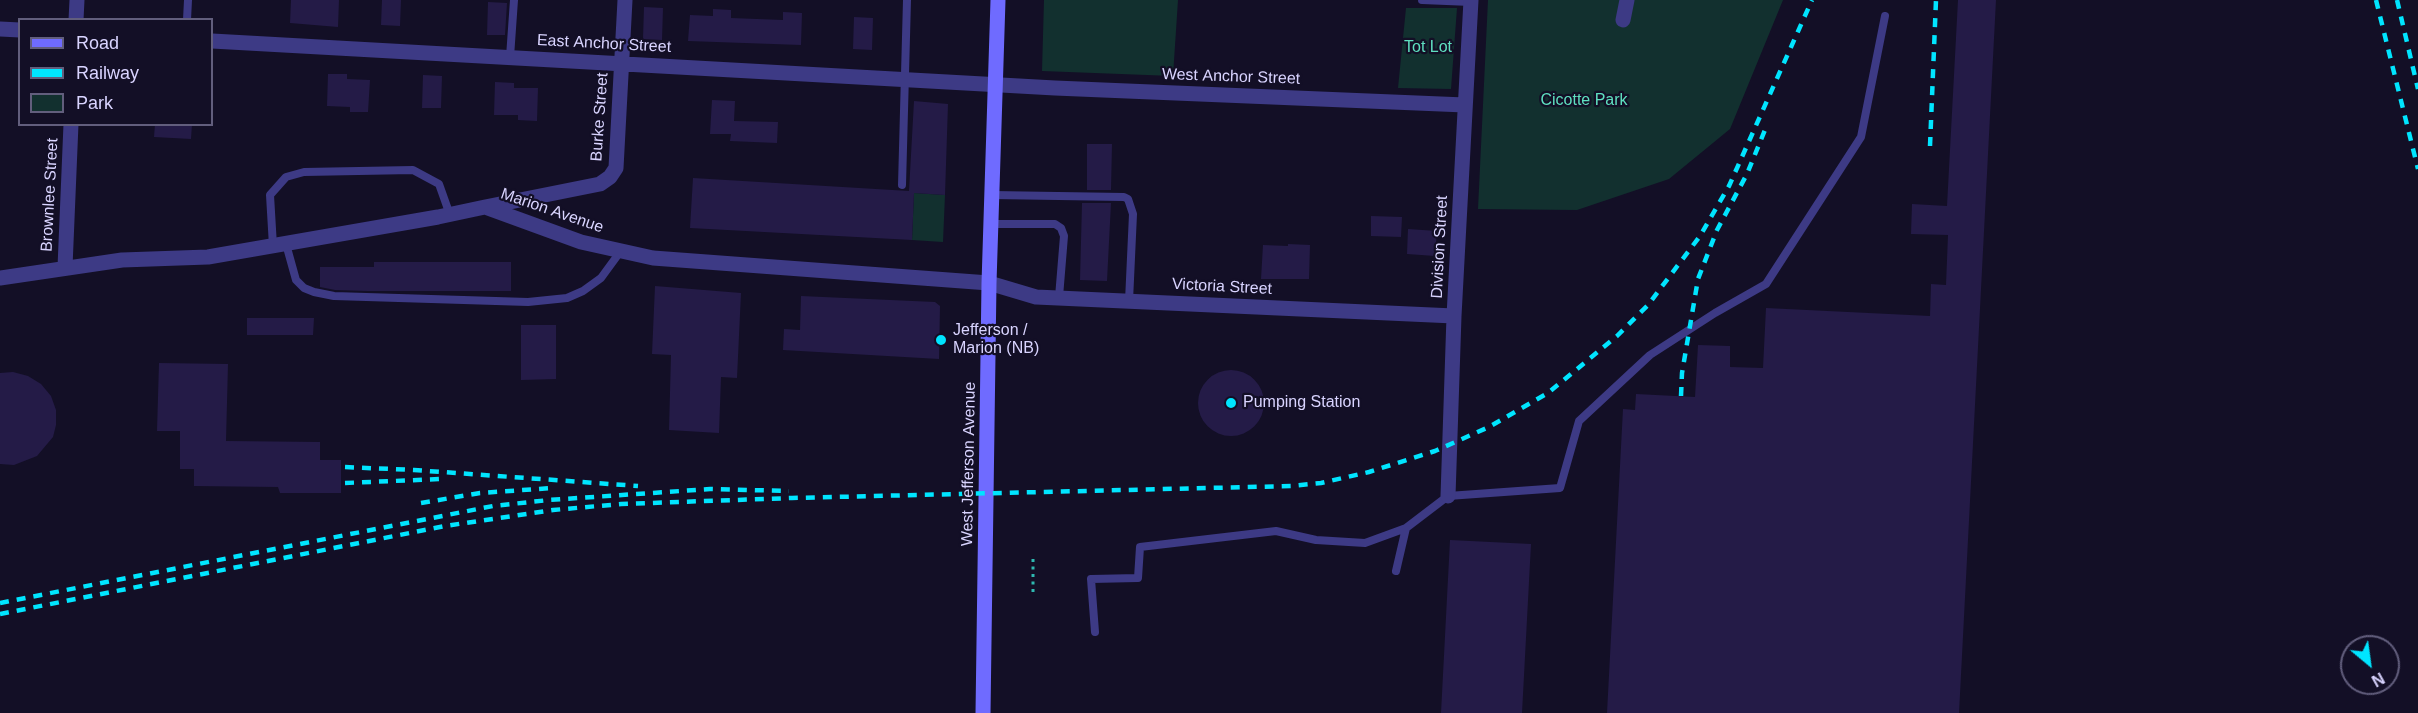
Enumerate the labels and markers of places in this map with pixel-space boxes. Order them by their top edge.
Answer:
place label: Jefferson / Marion (NB) [953,321,1039,359]
marker: Jefferson / Marion (NB) [934,333,948,347]
place label: Pumping Station [1243,393,1360,413]
marker: Pumping Station [1224,396,1238,410]

